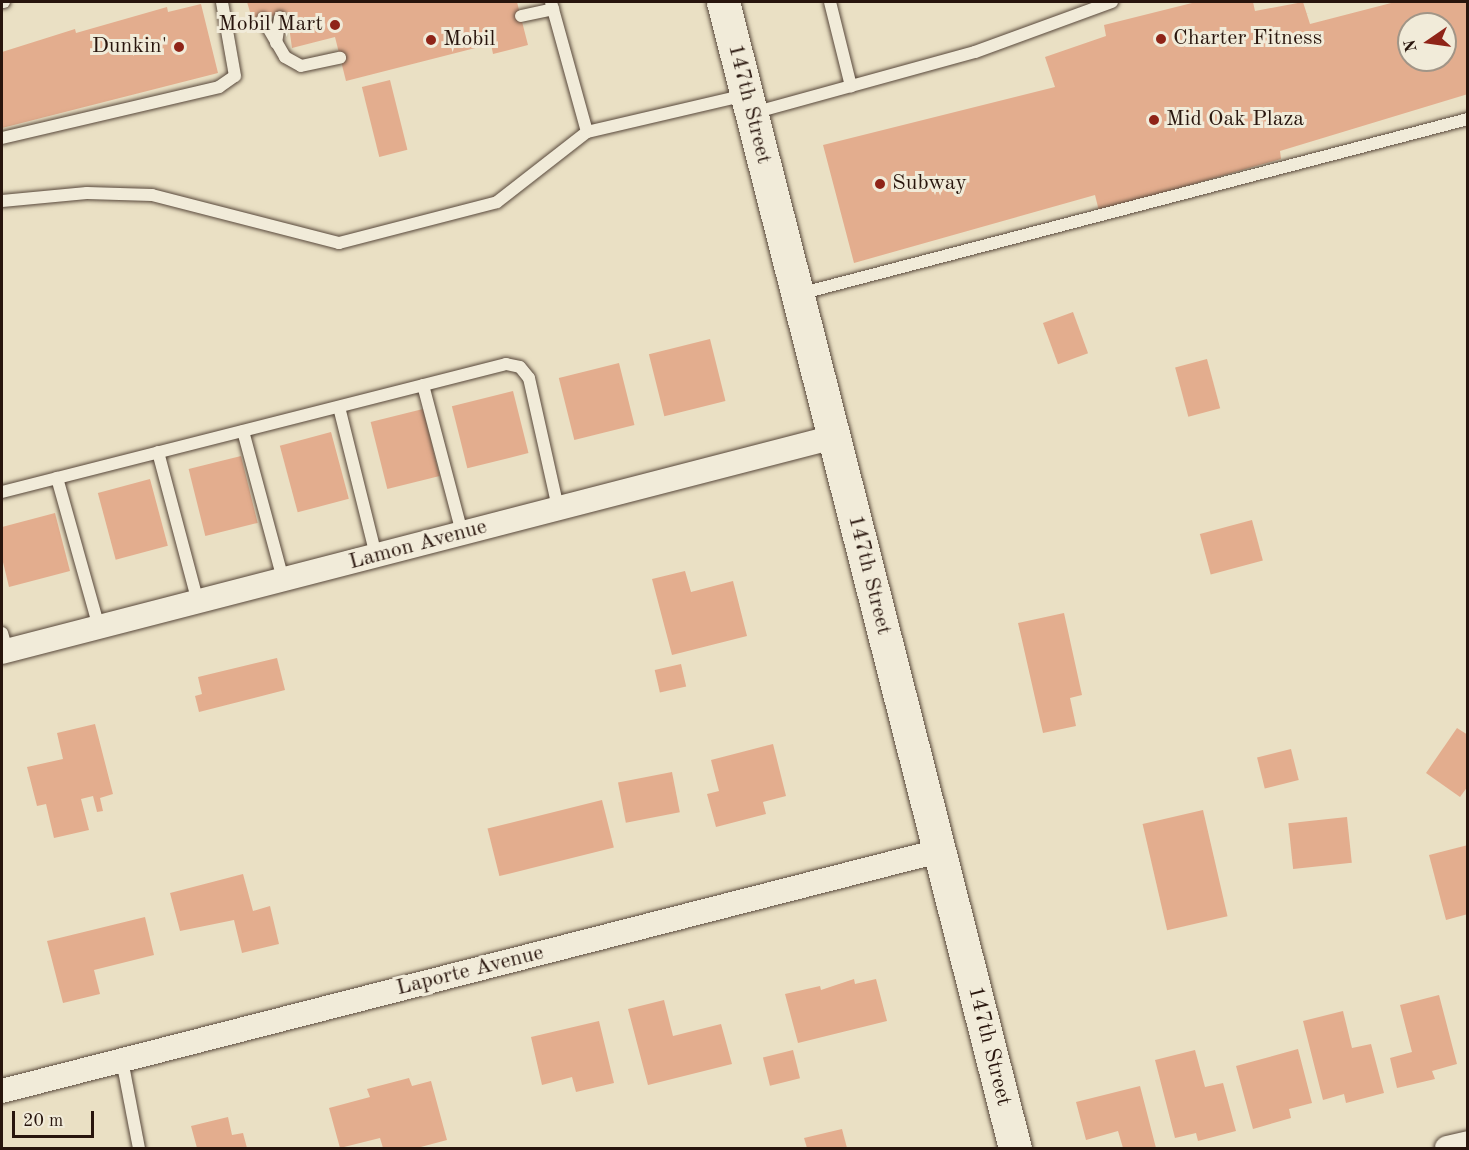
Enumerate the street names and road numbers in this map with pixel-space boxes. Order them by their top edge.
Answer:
street label: 147th Street [721,41,777,167]
street label: 147th Street [841,512,897,638]
street label: Lamon Avenue [346,514,490,576]
street label: Laporte Avenue [394,940,546,1002]
street label: 147th Street [961,983,1017,1109]

